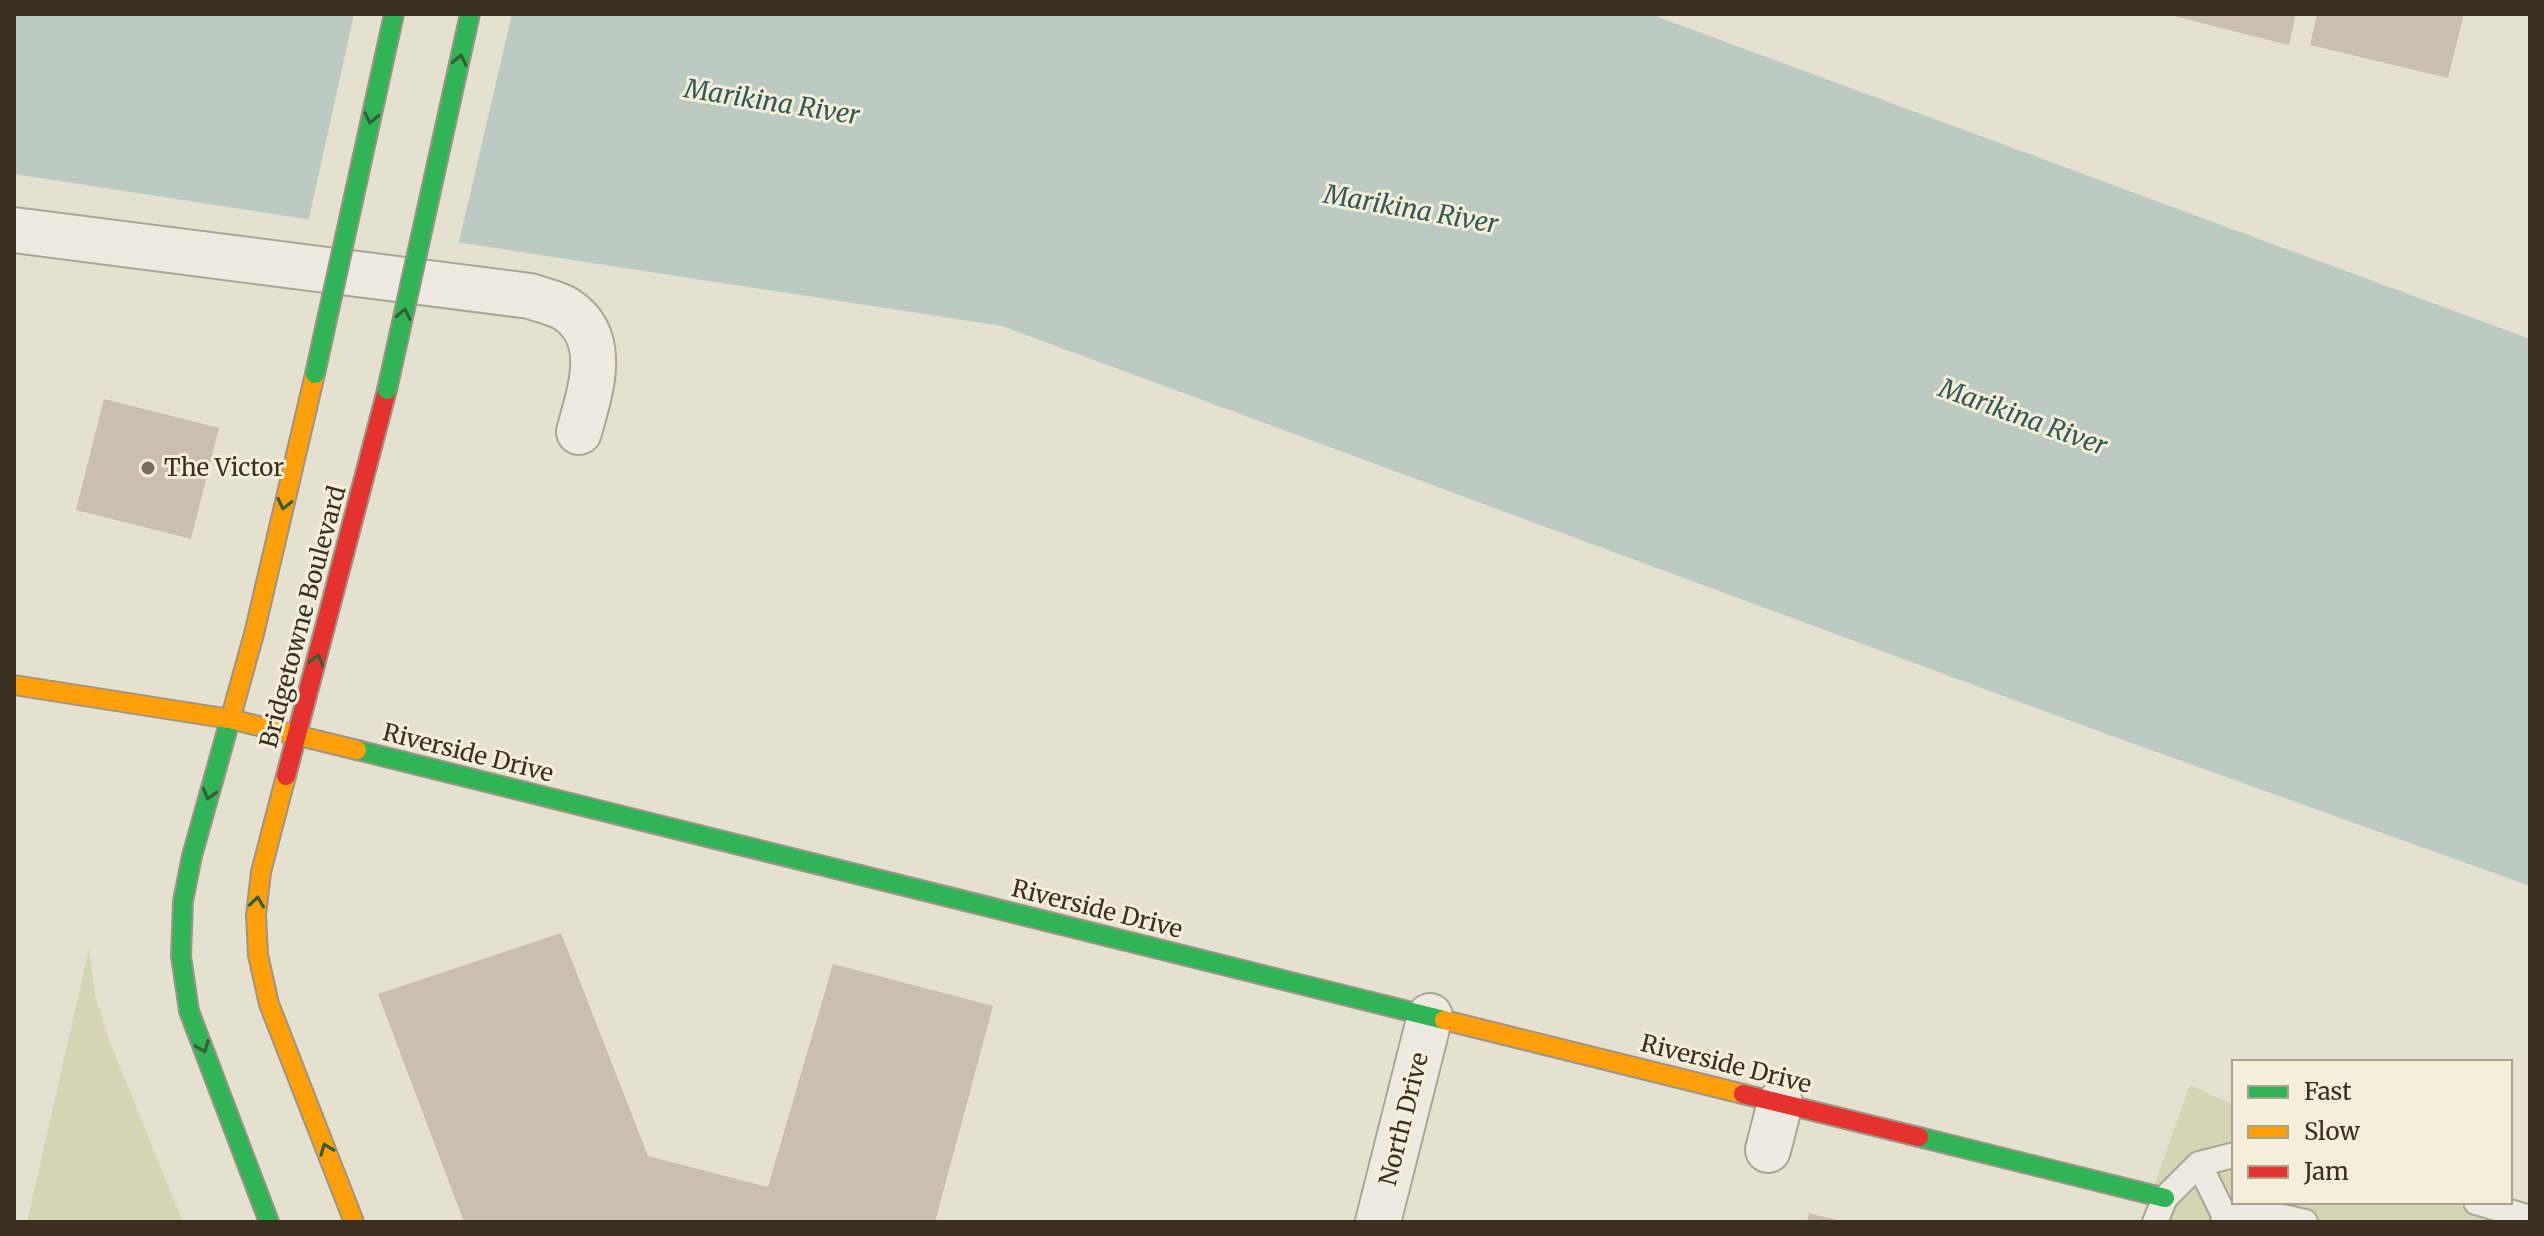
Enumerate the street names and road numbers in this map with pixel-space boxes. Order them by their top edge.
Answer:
street label: Bridgetowne Boulevard [253,482,352,751]
street label: Riverside Drive [379,716,557,789]
street label: Riverside Drive [1008,872,1186,945]
street label: Riverside Drive [1637,1027,1815,1100]
street label: North Drive [1372,1049,1435,1189]

